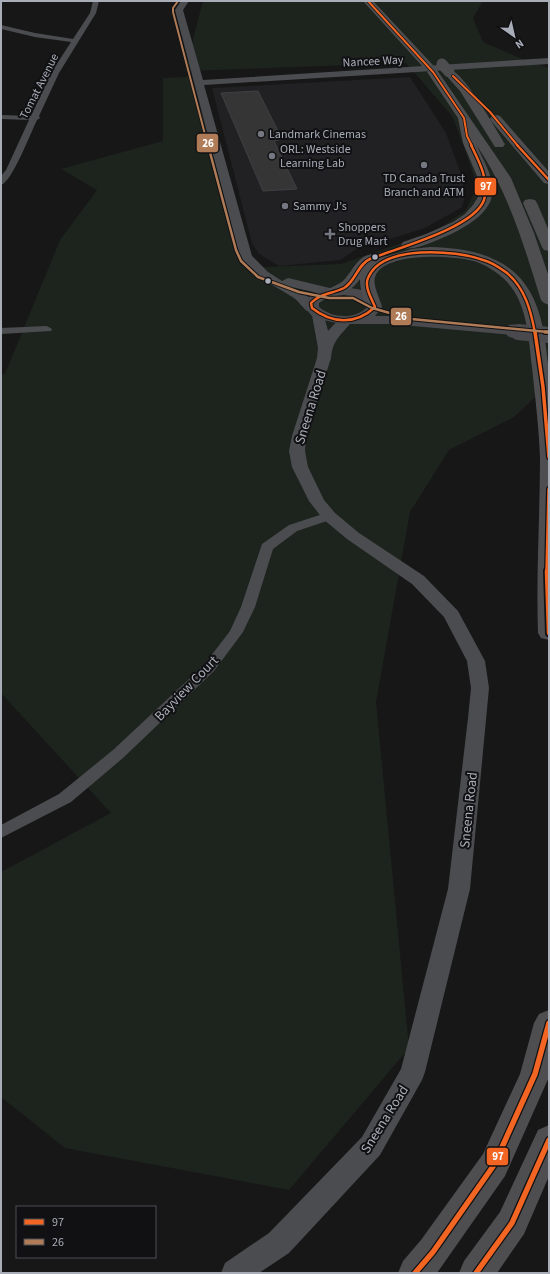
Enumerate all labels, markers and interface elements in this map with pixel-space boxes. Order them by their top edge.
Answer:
north arrow [494,16,534,56]
text: N [512,36,527,52]
street label: Tomat Avenue [16,51,63,122]
street label: Nancee Way [342,51,404,72]
place label: Landmark Cinemas [269,126,366,143]
marker: Landmark Cinemas [256,129,266,139]
line badge: 26 [196,133,219,153]
text: 26 [202,136,214,151]
place label: ORL: Westside Learning Lab [280,141,351,172]
marker: ORL: Westside Learning Lab [267,151,277,161]
marker: TD Canada Trust Branch and ATM [419,160,429,170]
place label: TD Canada Trust Branch and ATM [383,170,465,201]
line badge: 97 [474,177,497,196]
text: 97 [480,179,492,194]
place label: Sammy J’s [293,198,347,215]
marker: Sammy J’s [280,201,290,211]
place label: Shoppers Drug Mart [338,219,388,250]
marker: Shoppers Drug Mart [325,229,335,239]
unlabelled marker [370,252,380,262]
unlabelled marker [263,276,273,286]
line badge: 26 [390,307,412,326]
text: 26 [395,309,407,324]
street label: Sneena Road [290,368,332,447]
street label: Bayview Court [150,651,223,726]
street label: Sneena Road [455,771,483,849]
street label: Sneena Road [356,1082,414,1157]
line badge: 97 [486,1147,509,1166]
text: 97 [492,1149,504,1164]
legend [16,1206,156,1258]
text: 97 [52,1214,64,1231]
text: 26 [52,1234,64,1251]

